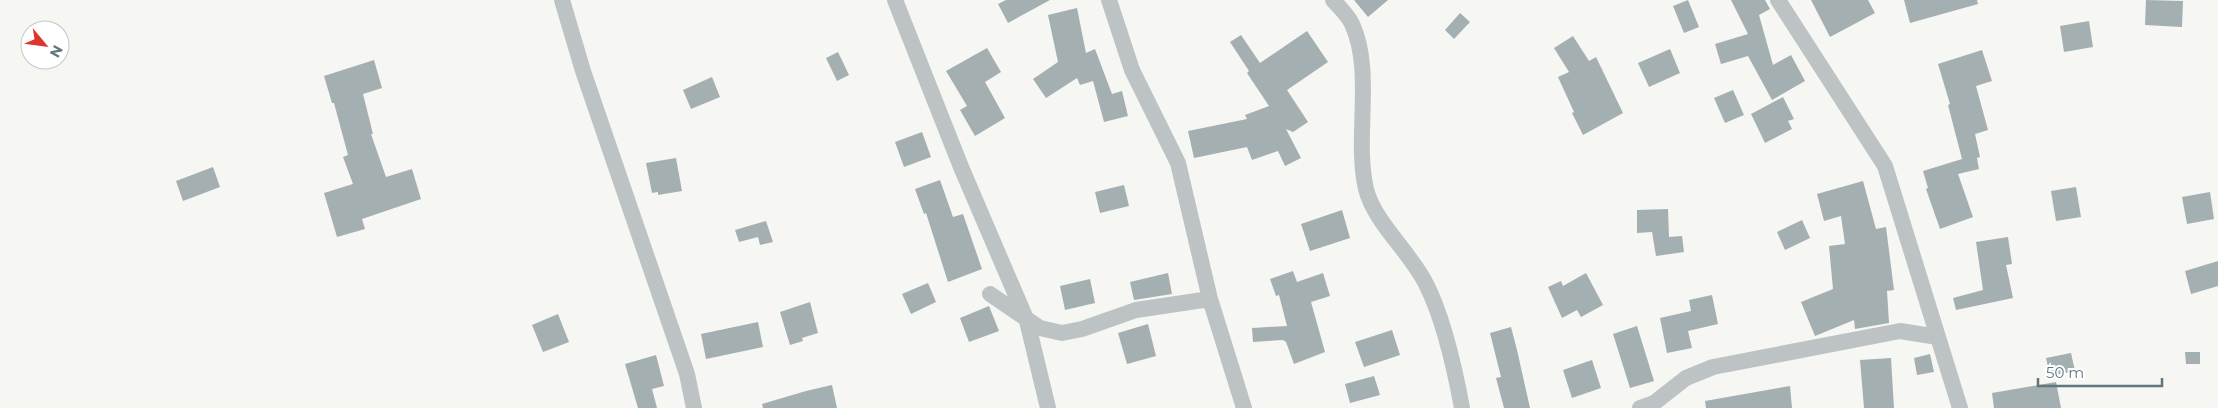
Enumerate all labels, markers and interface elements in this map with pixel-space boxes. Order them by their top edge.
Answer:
north arrow [20,20,70,70]
text: N [46,42,67,61]
scale bar [2038,356,2162,388]
text: 50 m [2046,363,2084,382]

